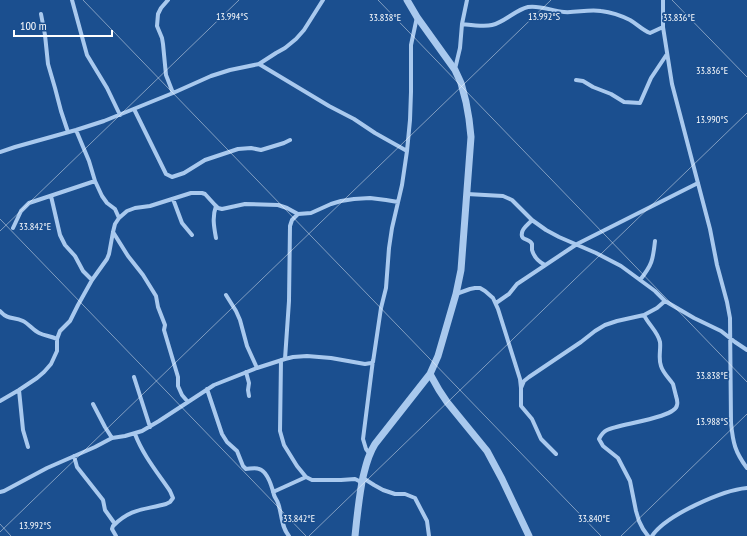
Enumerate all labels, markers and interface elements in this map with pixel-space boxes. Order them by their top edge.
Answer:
text: 13.994°S [216,10,248,23]
text: 13.992°S [528,10,560,23]
text: 33.838°E [369,11,401,24]
text: 33.836°E [663,11,695,24]
scale bar [14,12,112,38]
text: 100 m [20,18,47,33]
text: 33.836°E [696,64,728,77]
text: 13.990°S [696,113,728,126]
text: 33.842°E [19,220,51,233]
text: 33.838°E [696,369,728,382]
text: 13.988°S [696,415,728,428]
text: 33.842°E [283,512,315,525]
text: 33.840°E [578,512,610,525]
text: 13.992°S [19,519,51,532]

